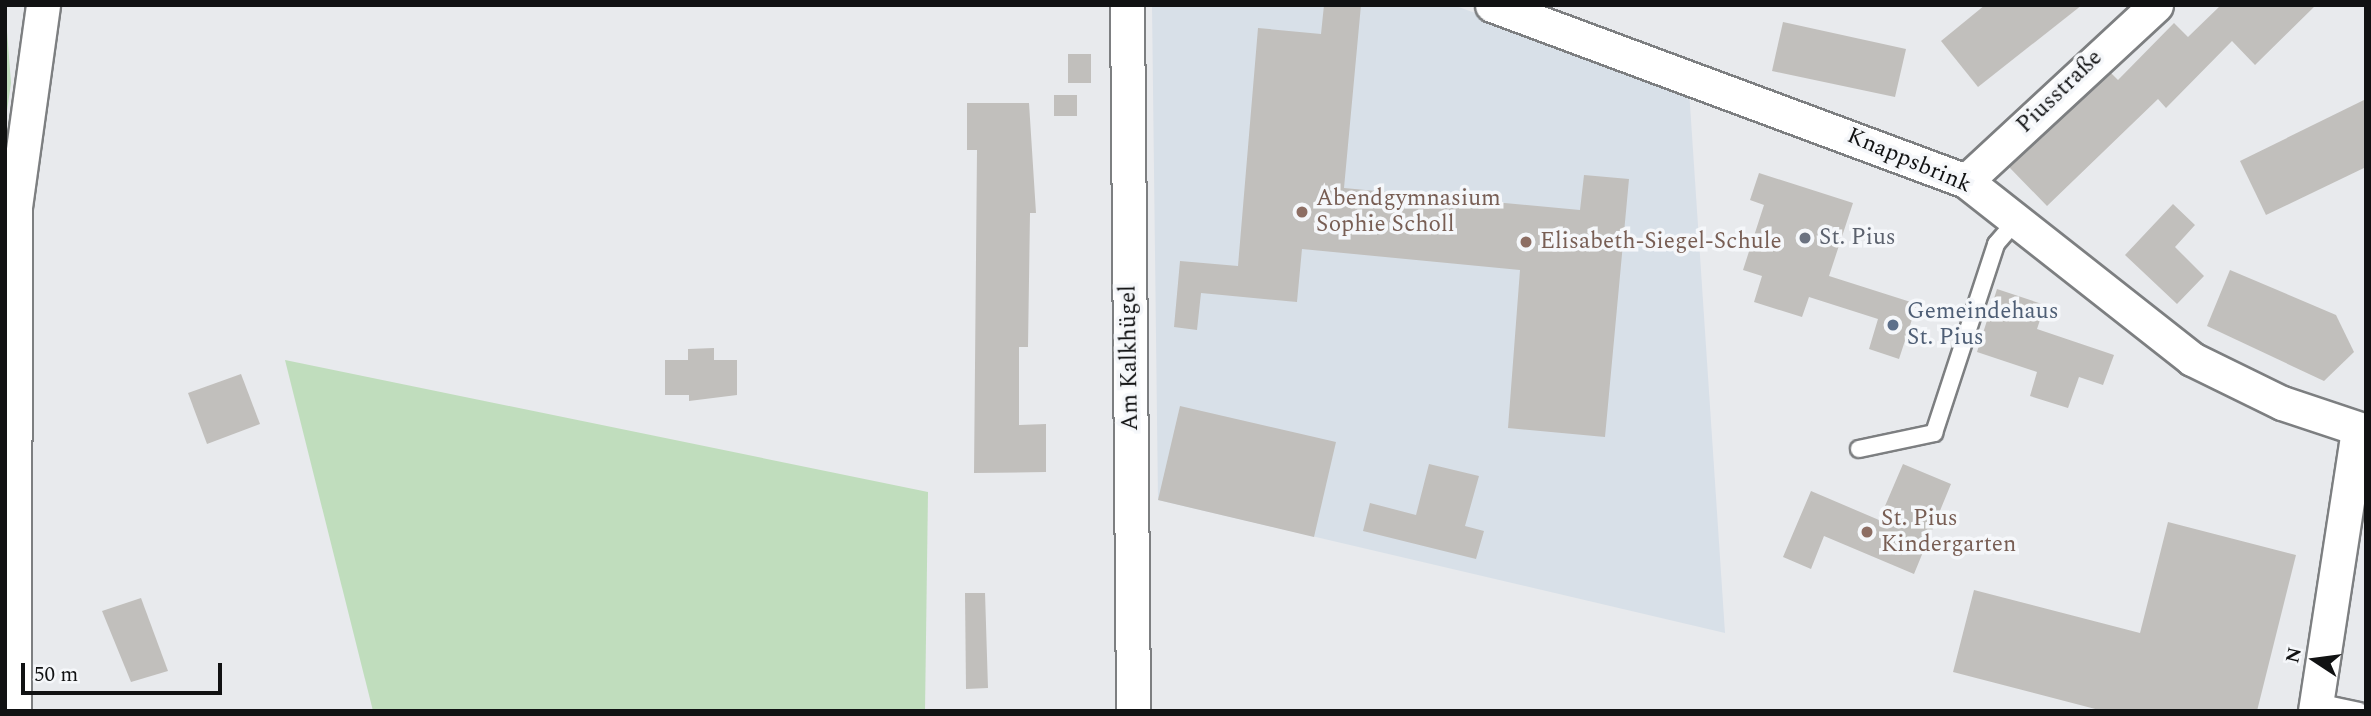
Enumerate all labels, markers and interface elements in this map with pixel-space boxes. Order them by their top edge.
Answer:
street label: Piusstraße [2012,45,2108,139]
street label: Knappsbrink [1843,122,1975,200]
place label: Abendgymnasium Sophie Scholl [1316,185,1501,239]
marker: Abendgymnasium Sophie Scholl [1294,204,1310,220]
place label: St. Pius [1819,224,1896,252]
place label: Elisabeth-Siegel-Schule [1540,228,1782,256]
marker: St. Pius [1797,230,1813,246]
marker: Elisabeth-Siegel-Schule [1518,234,1534,250]
street label: Am Kalkhügel [1115,285,1145,431]
place label: Gemeindehaus St. Pius [1907,298,2059,352]
marker: Gemeindehaus St. Pius [1885,317,1901,333]
place label: St. Pius Kindergarten [1881,505,2016,559]
marker: St. Pius Kindergarten [1859,524,1875,540]
north arrow [2280,625,2350,695]
text: N [2278,644,2310,666]
scale bar [24,650,226,694]
text: 50 m [34,659,78,691]

